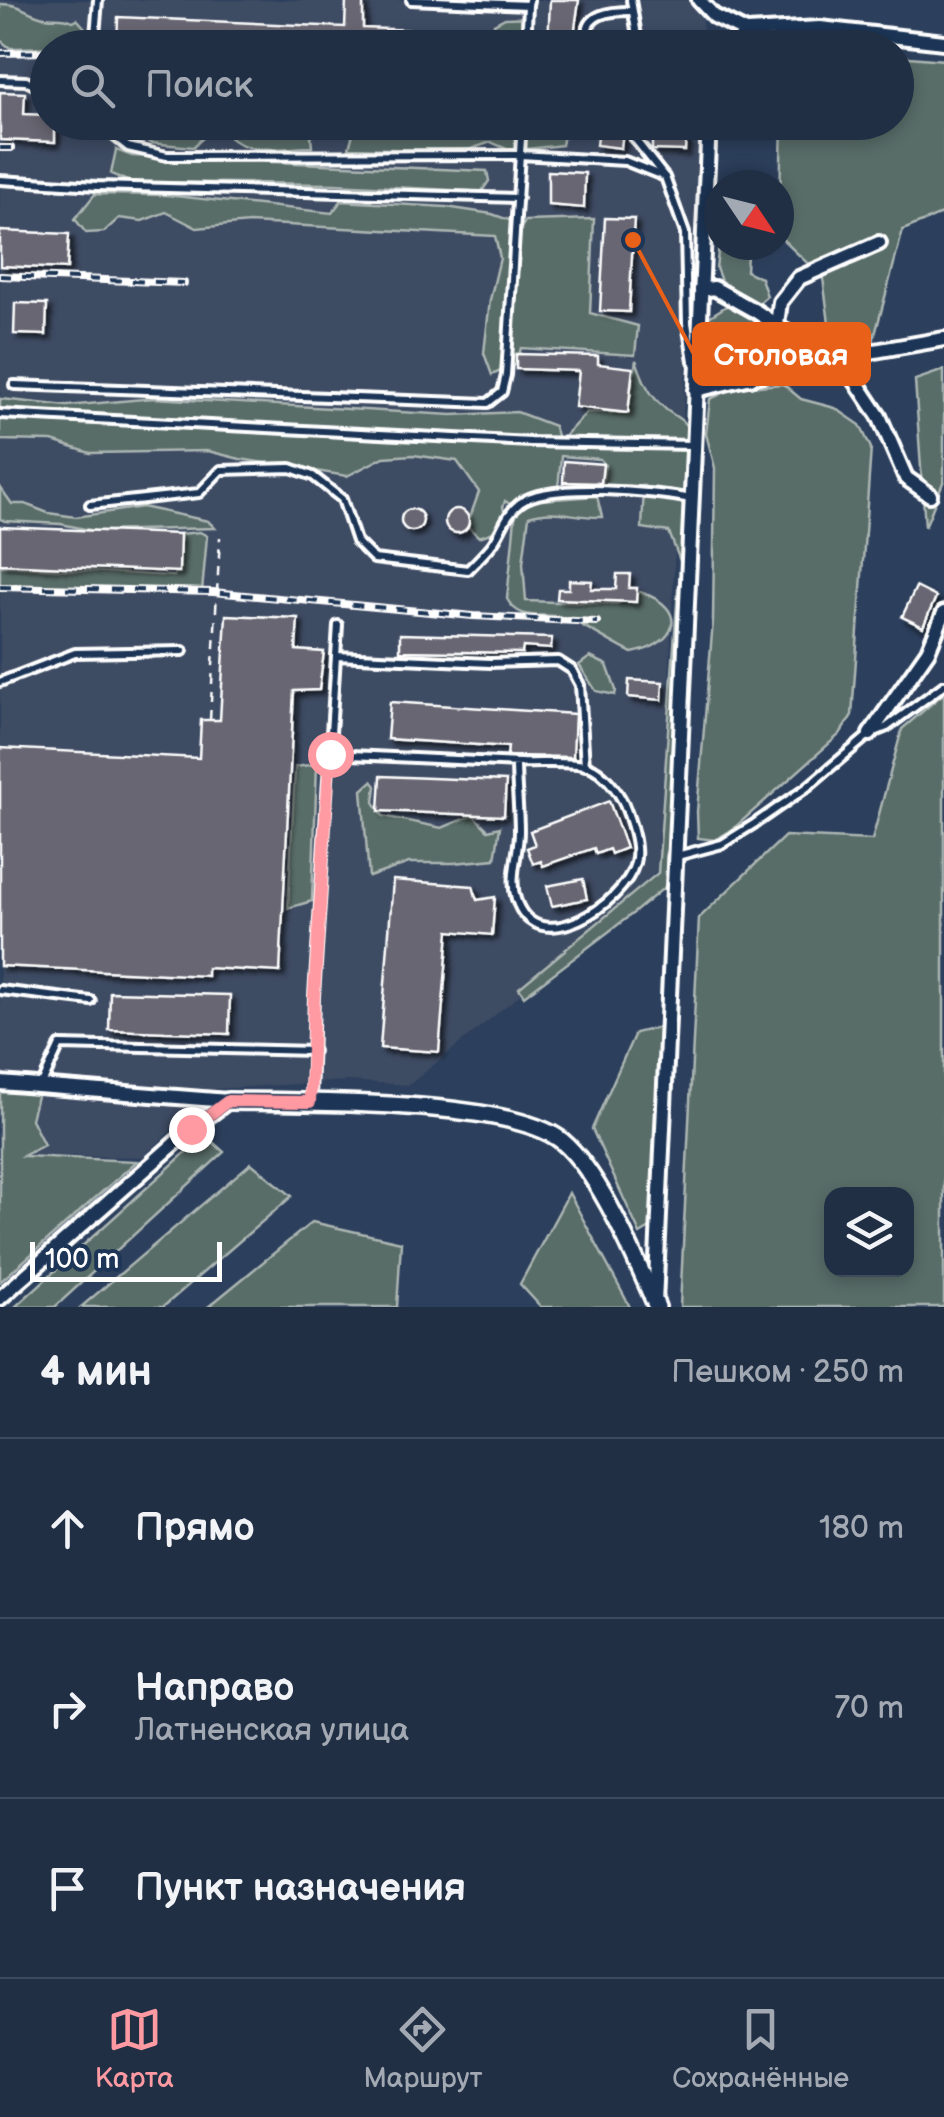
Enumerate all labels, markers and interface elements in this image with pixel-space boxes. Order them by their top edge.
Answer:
search box [30,30,914,140]
icon: search [65,58,120,113]
text: Поиск [145,63,253,108]
north arrow [704,170,794,260]
callout: Столовая [694,324,869,384]
text: Столовая [713,338,849,374]
route start [308,732,354,778]
route end [169,1107,215,1153]
map controls [824,1187,914,1277]
button: layers [824,1187,914,1277]
scale bar [30,1237,222,1282]
text: 100 m [45,1243,119,1276]
text: 4 мин [40,1347,152,1398]
text: Пешком · 250 m [671,1353,904,1392]
icon: ahead [40,1501,95,1556]
text: Прямо [135,1506,254,1551]
text: 180 m [819,1509,904,1548]
text: Направо [135,1666,294,1711]
icon: right [40,1681,95,1736]
text: 70 m [834,1689,904,1728]
text: Латненская улица [135,1711,409,1750]
icon: arrive [40,1861,95,1916]
text: Пункт назначения [135,1866,466,1911]
tab: Карта [95,2002,174,2095]
tab: Маршрут [363,2002,483,2095]
tab: Сохранённые [672,2002,849,2095]

